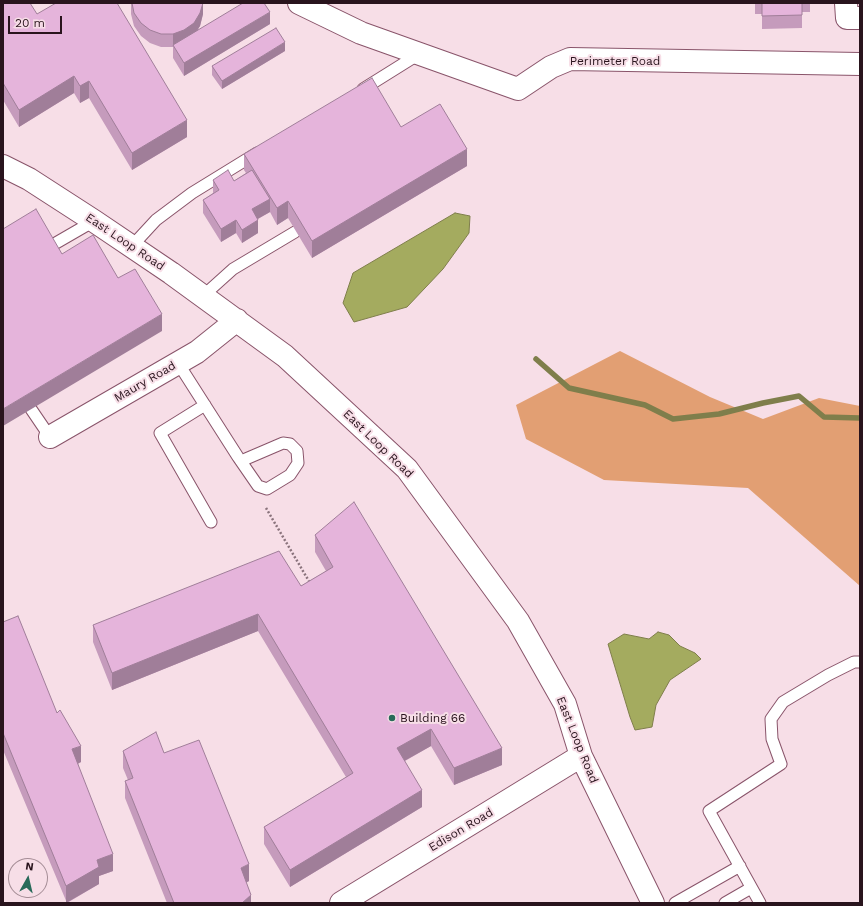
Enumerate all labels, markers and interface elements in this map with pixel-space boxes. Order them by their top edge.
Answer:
scale bar [10,8,64,34]
text: 20 m [15,16,45,30]
street label: Perimeter Road [570,54,660,68]
street label: East Loop Road [83,210,167,274]
street label: Maury Road [112,359,178,405]
street label: East Loop Road [340,407,416,481]
street label: East Loop Road [553,695,601,785]
place label: Building 66 [400,711,465,725]
marker: Building 66 [387,713,397,723]
street label: Edison Road [426,805,496,855]
north arrow [8,858,48,898]
text: N [25,860,35,874]

